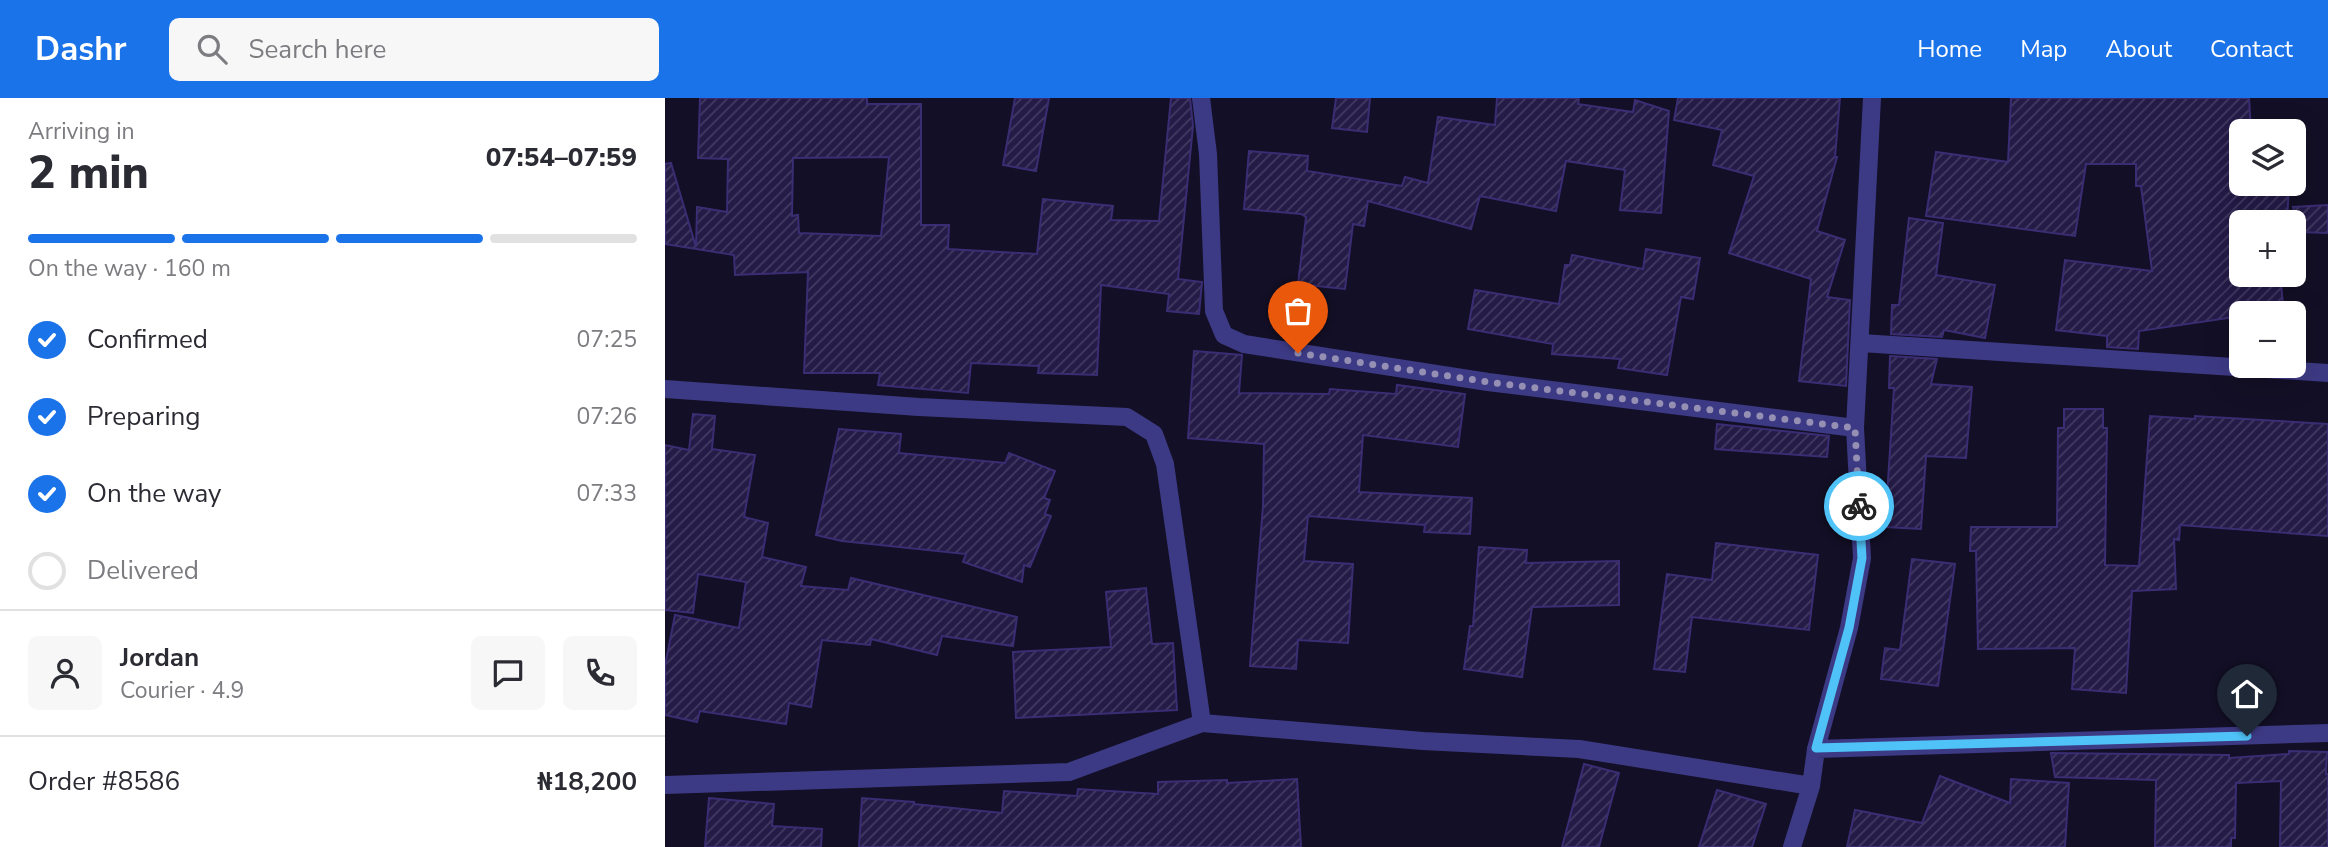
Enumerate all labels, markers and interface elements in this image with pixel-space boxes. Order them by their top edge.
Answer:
search box [169,18,659,81]
text: Dashr [35,27,127,72]
icon: search [193,30,231,68]
text: Search here [249,32,386,67]
text: Home [1917,33,1982,65]
text: Map [2020,33,2067,65]
text: About [2105,33,2172,65]
text: Contact [2210,33,2293,65]
text: Arriving in [28,116,135,147]
map controls [2229,119,2306,378]
button: layers [2229,119,2306,196]
text: 07:54–07:59 [486,140,637,175]
text: 2 min [28,141,149,204]
button: + [2229,210,2306,287]
text: On the way · 160 m [28,253,231,284]
pin [1268,281,1328,353]
icon: bag [1279,292,1317,330]
button: − [2229,301,2306,378]
icon: check [28,321,66,359]
text: Confirmed [87,322,208,357]
text: 07:25 [577,324,637,355]
icon: check [28,398,66,436]
text: Preparing [87,399,200,434]
text: 07:26 [577,401,637,432]
courier [1824,471,1894,541]
icon: check [28,475,66,513]
text: On the way [87,476,221,511]
text: 07:33 [577,478,637,509]
icon: bike [1840,487,1878,525]
text: Delivered [87,553,199,588]
button: person [28,636,102,710]
button: chat [471,636,545,710]
button: phone [563,636,637,710]
text: Jordan [120,640,199,675]
pin [2217,664,2277,736]
text: Courier · 4.9 [120,675,244,706]
icon: home [2228,675,2266,713]
text: Order #8586 [28,764,180,799]
text: ₦18,200 [537,764,637,799]

